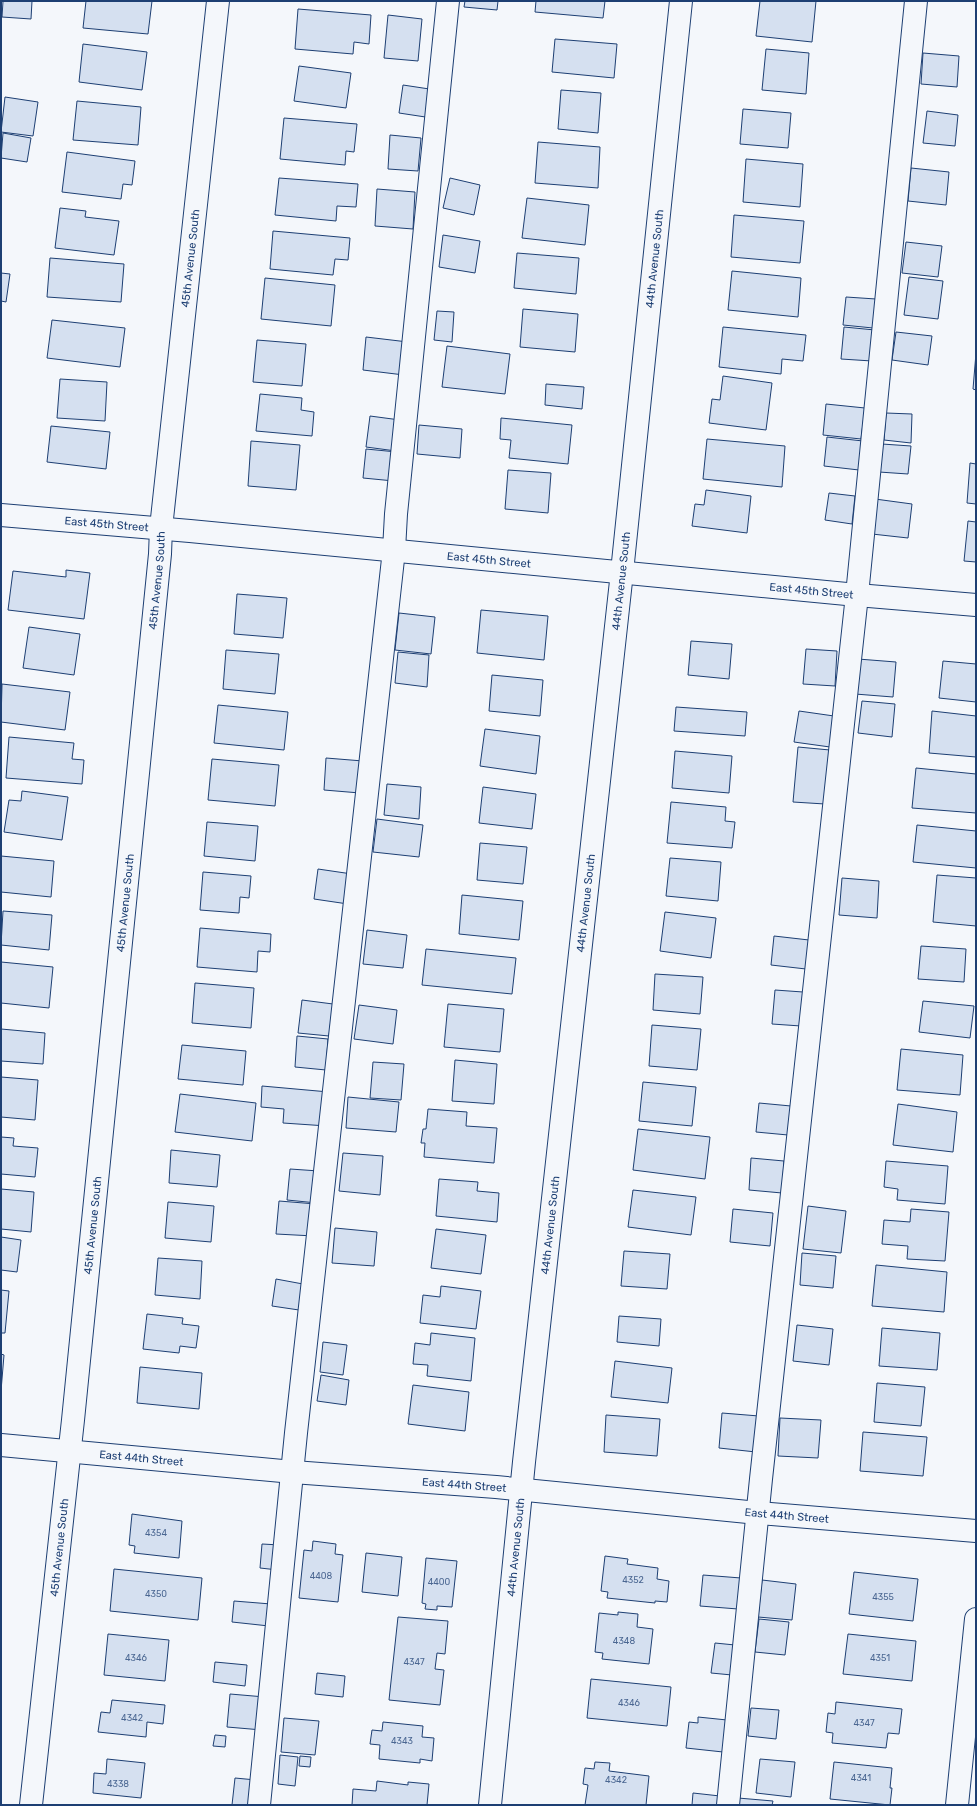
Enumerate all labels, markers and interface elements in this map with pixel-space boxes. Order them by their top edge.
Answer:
street label: 45th Avenue South [178,208,202,308]
street label: 44th Avenue South [643,209,666,309]
street label: East 45th Street [64,514,150,534]
street label: 45th Avenue South [146,531,167,630]
street label: 44th Avenue South [609,531,633,631]
street label: East 45th Street [446,549,532,570]
street label: East 45th Street [769,580,855,601]
street label: 45th Avenue South [114,853,136,953]
street label: 44th Avenue South [574,853,597,953]
street label: 45th Avenue South [81,1175,104,1275]
street label: 44th Avenue South [538,1175,562,1275]
street label: East 44th Street [99,1448,185,1468]
street label: East 44th Street [422,1475,508,1495]
street label: 44th Avenue South [504,1497,527,1597]
street label: 45th Avenue South [47,1498,71,1597]
street label: East 44th Street [744,1505,830,1525]
house number: 4354 [145,1528,167,1538]
house number: 4408 [310,1571,333,1581]
house number: 4352 [622,1575,644,1585]
house number: 4400 [428,1577,451,1587]
house number: 4350 [145,1589,167,1599]
house number: 4355 [872,1592,894,1602]
house number: 4348 [613,1636,635,1646]
house number: 4346 [125,1653,148,1663]
house number: 4351 [870,1653,890,1663]
house number: 4347 [403,1657,425,1667]
house number: 4346 [618,1698,641,1708]
house number: 4342 [121,1713,143,1723]
house number: 4347 [853,1718,875,1728]
house number: 4343 [391,1736,413,1746]
house number: 4341 [851,1773,871,1783]
house number: 4342 [605,1775,627,1785]
house number: 4338 [107,1779,129,1789]

